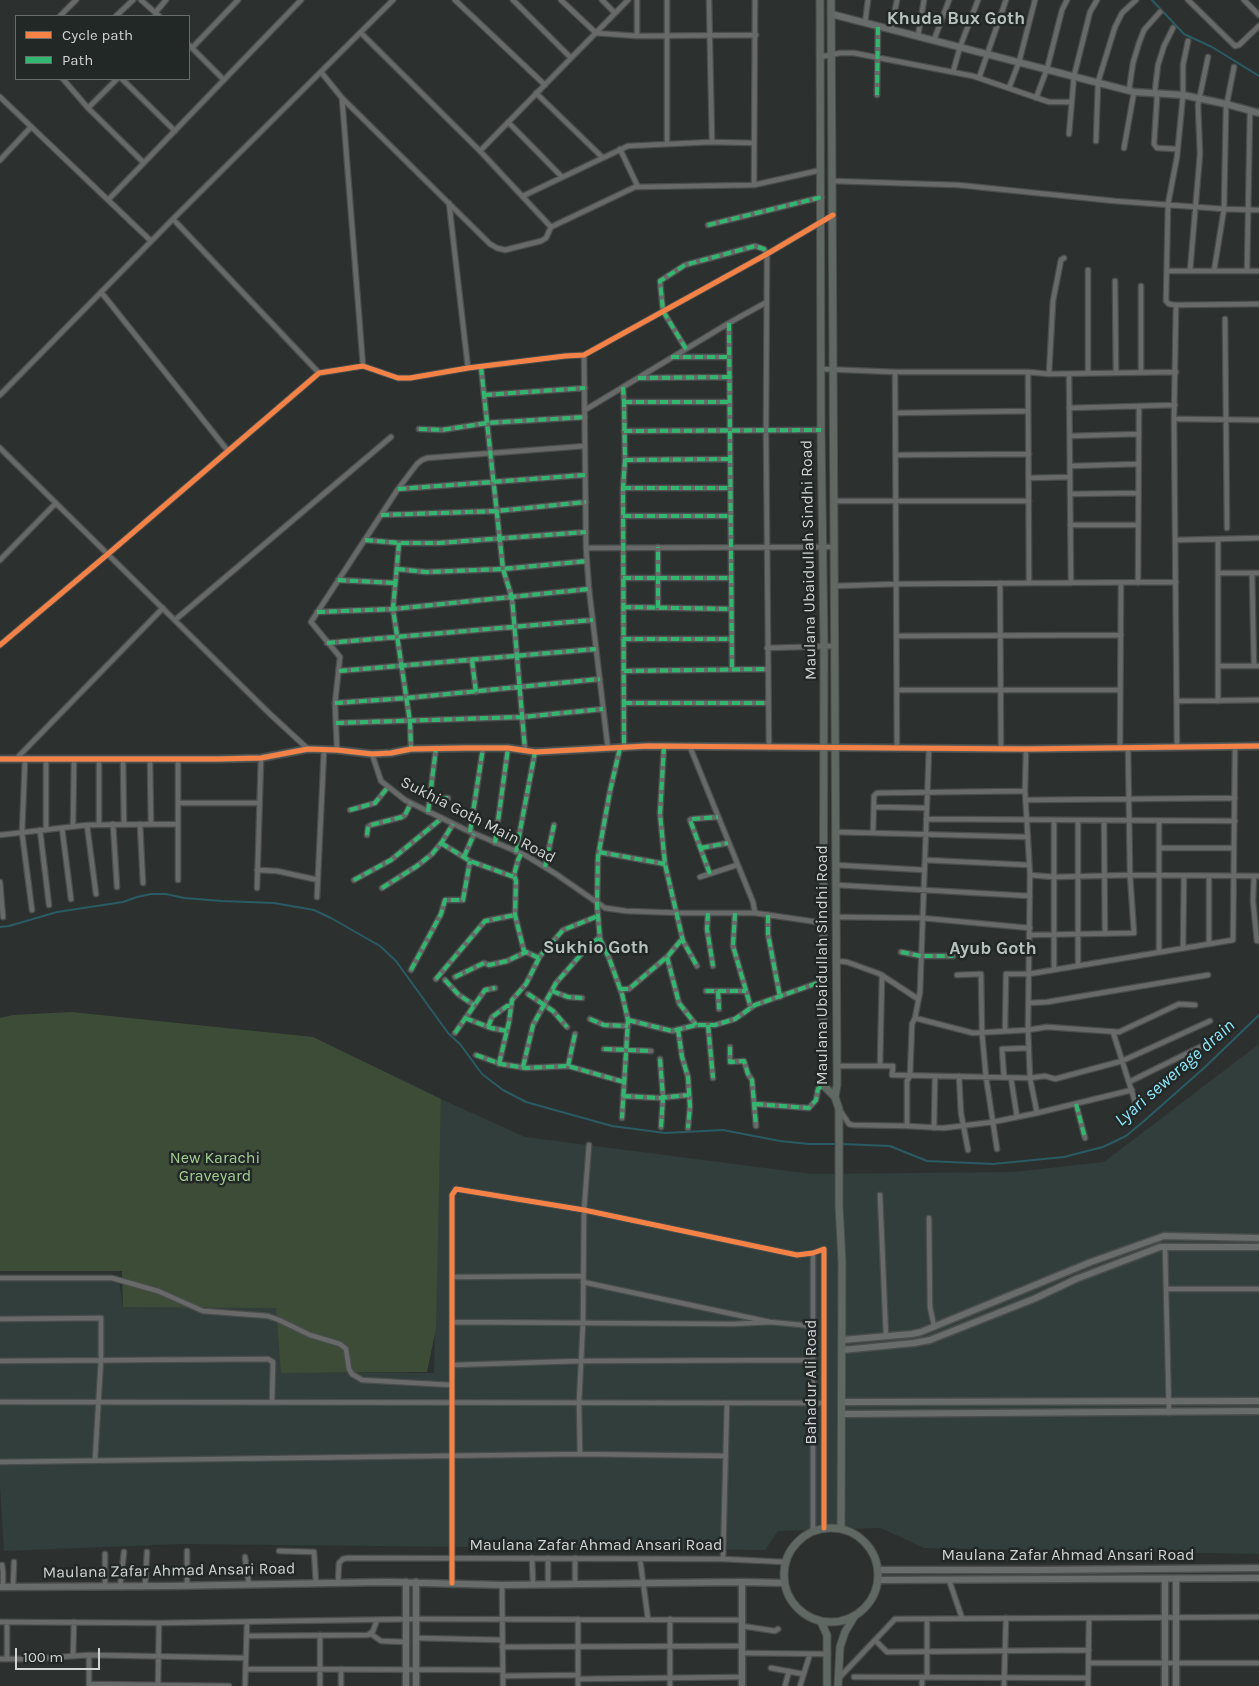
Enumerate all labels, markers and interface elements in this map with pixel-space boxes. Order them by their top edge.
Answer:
district label: Khuda Bux Goth [887,8,1025,30]
legend [15,15,190,80]
text: Cycle path [62,26,133,44]
text: Path [62,51,93,69]
street label: Maulana Ubaidullah Sindhi Road [797,440,821,680]
street label: Sukhia Goth Main Road [397,773,559,867]
street label: Maulana Ubaidullah Sindhi Road [812,845,832,1085]
district label: Sukhio Goth [543,937,649,959]
district label: Ayub Goth [949,938,1037,960]
water label: Lyari sewerage drain [1111,1015,1239,1131]
park label: New Karachi Graveyard [170,1148,260,1186]
street label: Bahadur Ali Road [801,1319,821,1445]
street label: Maulana Zafar Ahmad Ansari Road [470,1535,722,1555]
street label: Maulana Zafar Ahmad Ansari Road [942,1545,1194,1565]
street label: Maulana Zafar Ahmad Ansari Road [42,1559,296,1583]
scale bar [18,1638,102,1670]
text: 100 m [23,1648,63,1666]

